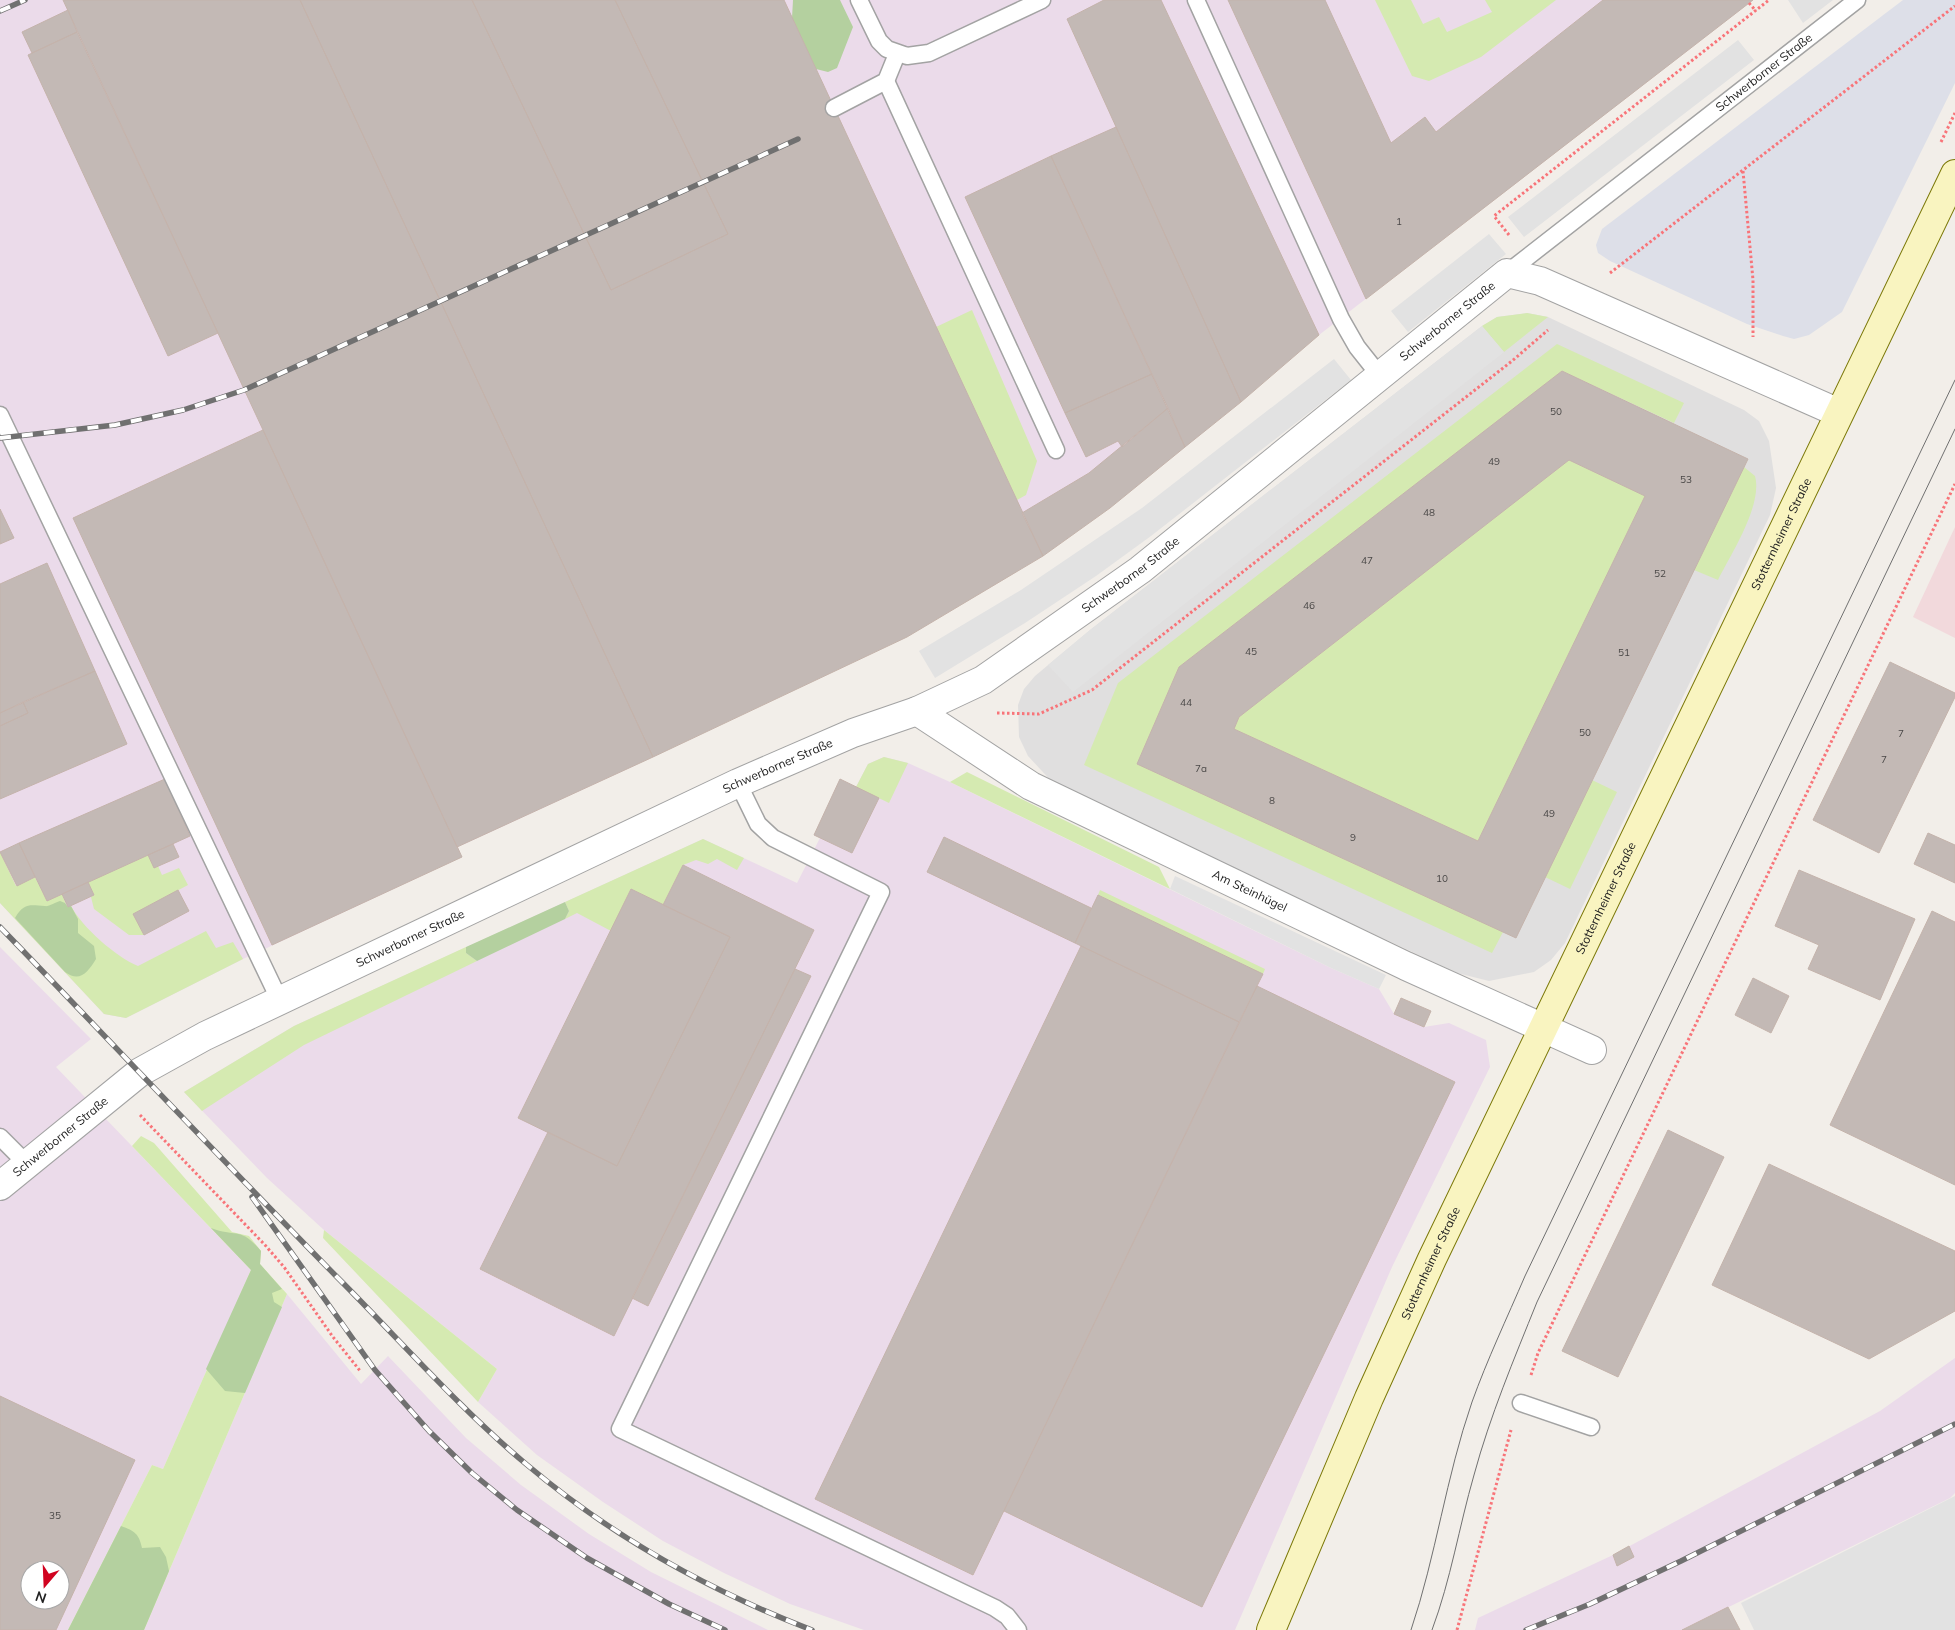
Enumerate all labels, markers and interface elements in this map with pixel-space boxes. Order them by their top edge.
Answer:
street label: Schwerborner Straße [1712,30,1815,114]
house number: 1 [1396,215,1402,228]
street label: Schwerborner Straße [1396,278,1498,364]
house number: 50 [1550,405,1562,418]
house number: 49 [1488,455,1500,468]
house number: 53 [1680,473,1692,486]
street label: Stotternheimer Straße [1747,475,1814,593]
house number: 48 [1423,506,1435,519]
street label: Schwerborner Straße [1078,533,1182,616]
house number: 47 [1361,554,1373,567]
house number: 52 [1654,567,1666,580]
house number: 46 [1303,599,1315,612]
house number: 45 [1245,645,1257,658]
house number: 51 [1618,646,1630,659]
house number: 44 [1180,696,1192,709]
house number: 50 [1579,726,1591,739]
house number: 7 [1898,727,1904,740]
street label: Schwerborner Straße [720,735,835,796]
house number: 7 [1881,753,1887,766]
house number: 7a [1195,762,1207,775]
house number: 8 [1269,794,1275,807]
house number: 49 [1543,807,1555,820]
house number: 9 [1350,831,1356,844]
street label: Stotternheimer Straße [1572,839,1639,957]
street label: Am Steinhügel [1210,866,1290,915]
house number: 10 [1436,872,1448,885]
street label: Schwerborner Straße [353,906,467,970]
street label: Schwerborner Straße [10,1093,111,1180]
street label: Stotternheimer Straße [1398,1204,1463,1322]
house number: 35 [49,1509,61,1522]
north arrow [20,1560,70,1610]
text: N [33,1587,49,1608]

